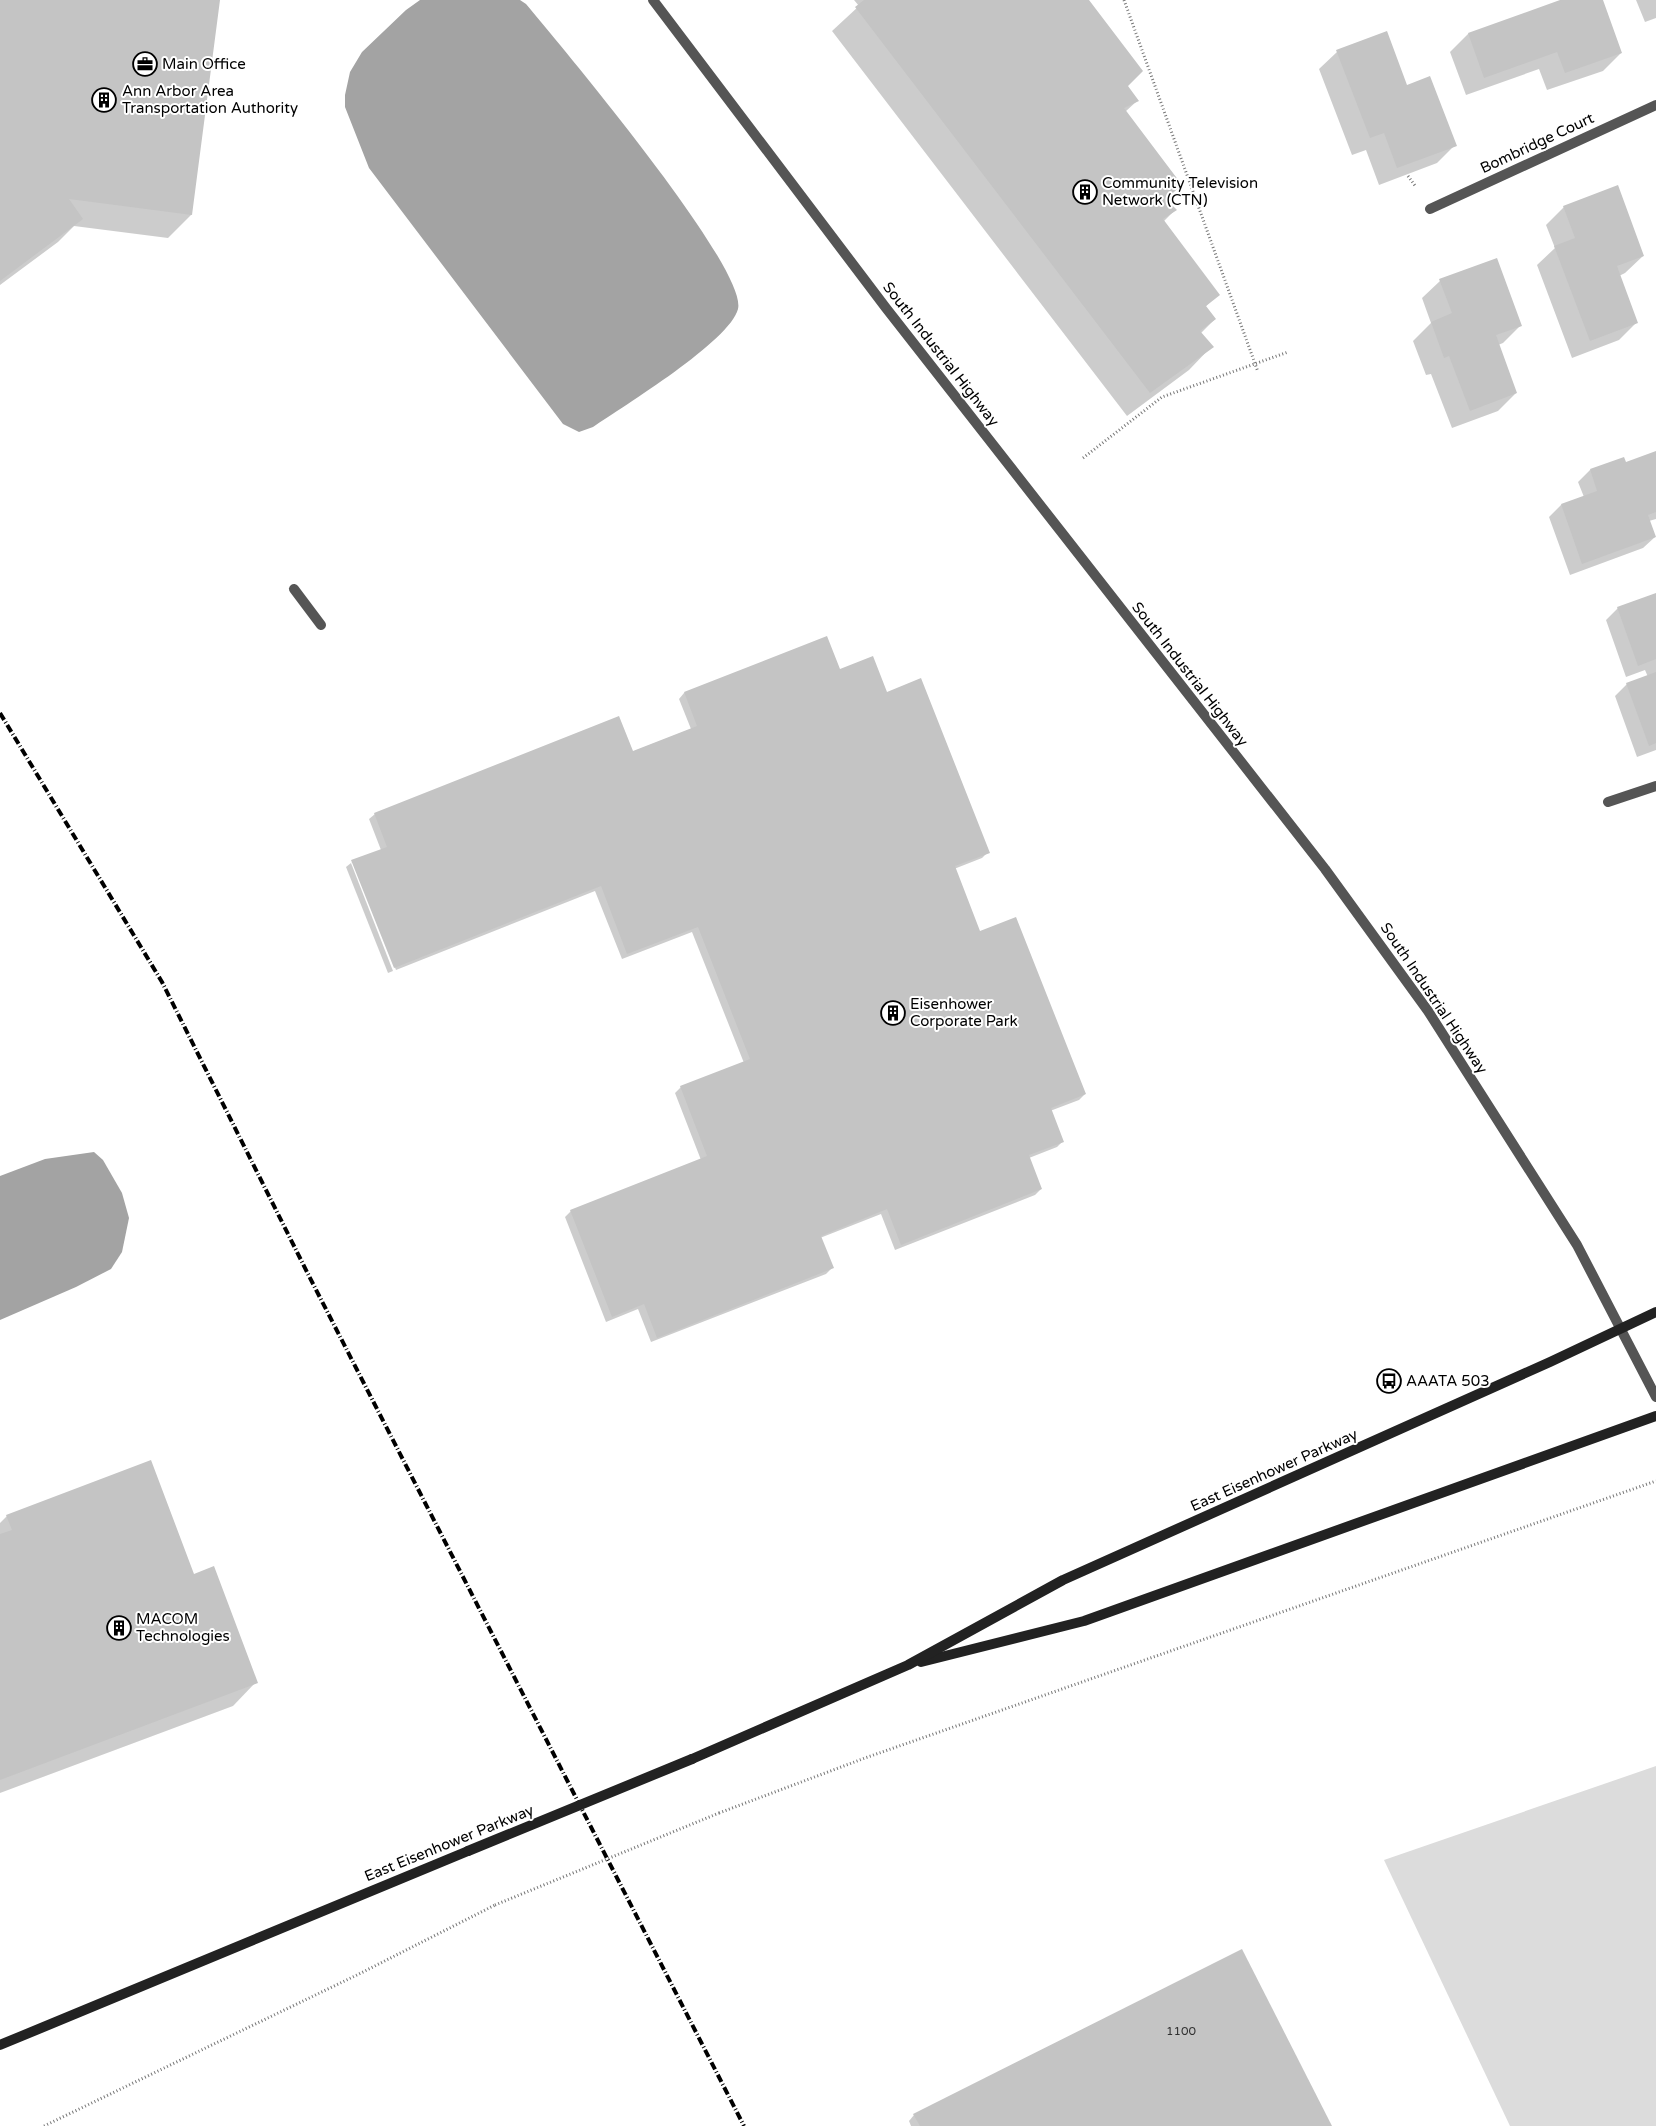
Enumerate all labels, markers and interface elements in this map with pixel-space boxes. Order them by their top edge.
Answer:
office icon: Main Office [132,51,158,77]
place label: Main Office [162,55,246,73]
place label: Ann Arbor Area Transportation Authority [122,82,298,117]
building icon: Ann Arbor Area Transportation Authority [91,87,117,113]
street label: Bombridge Court [1477,109,1597,177]
place label: Community Television Network (CTN) [1102,174,1258,209]
building icon: Community Television Network (CTN) [1072,179,1098,205]
street label: South Industrial Highway [879,278,1003,430]
street label: South Industrial Highway [1128,598,1252,750]
street label: South Industrial Highway [1377,919,1491,1077]
place label: Eisenhower Corporate Park [910,995,1018,1030]
building icon: Eisenhower Corporate Park [880,1000,906,1026]
bus stop icon: AAATA 503 [1376,1368,1402,1394]
place label: AAATA 503 [1406,1372,1490,1390]
street label: East Eisenhower Parkway [1188,1425,1360,1515]
place label: MACOM Technologies [136,1610,230,1645]
building icon: MACOM Technologies [106,1615,132,1641]
street label: East Eisenhower Parkway [362,1801,536,1885]
house number: 1100 [1166,2024,1197,2038]

